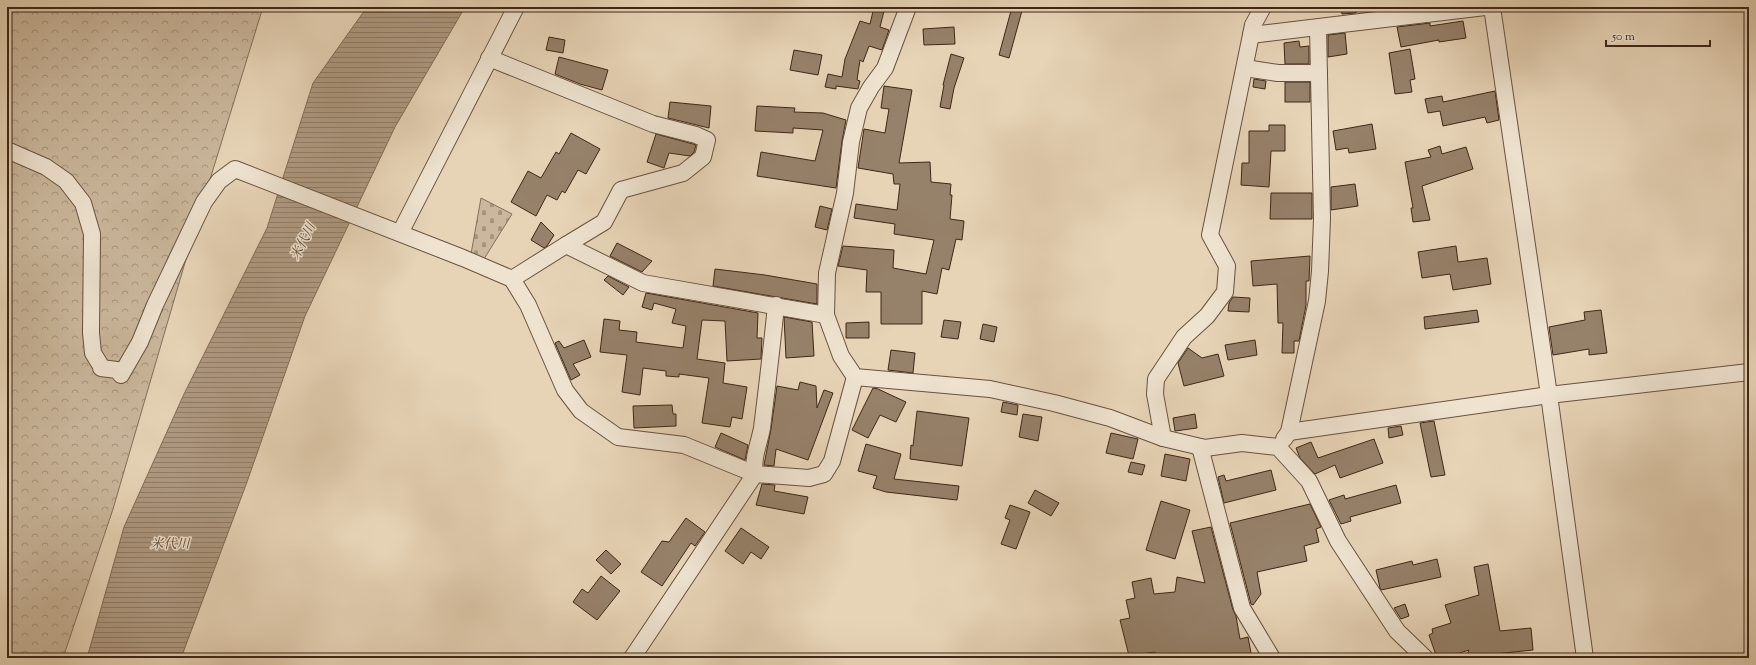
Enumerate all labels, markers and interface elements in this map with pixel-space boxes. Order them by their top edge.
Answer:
scale bar [1606,22,1710,48]
text: 50 m [1611,28,1635,46]
water label: 米代川 [287,219,322,263]
water label: 米代川 [150,536,191,554]

